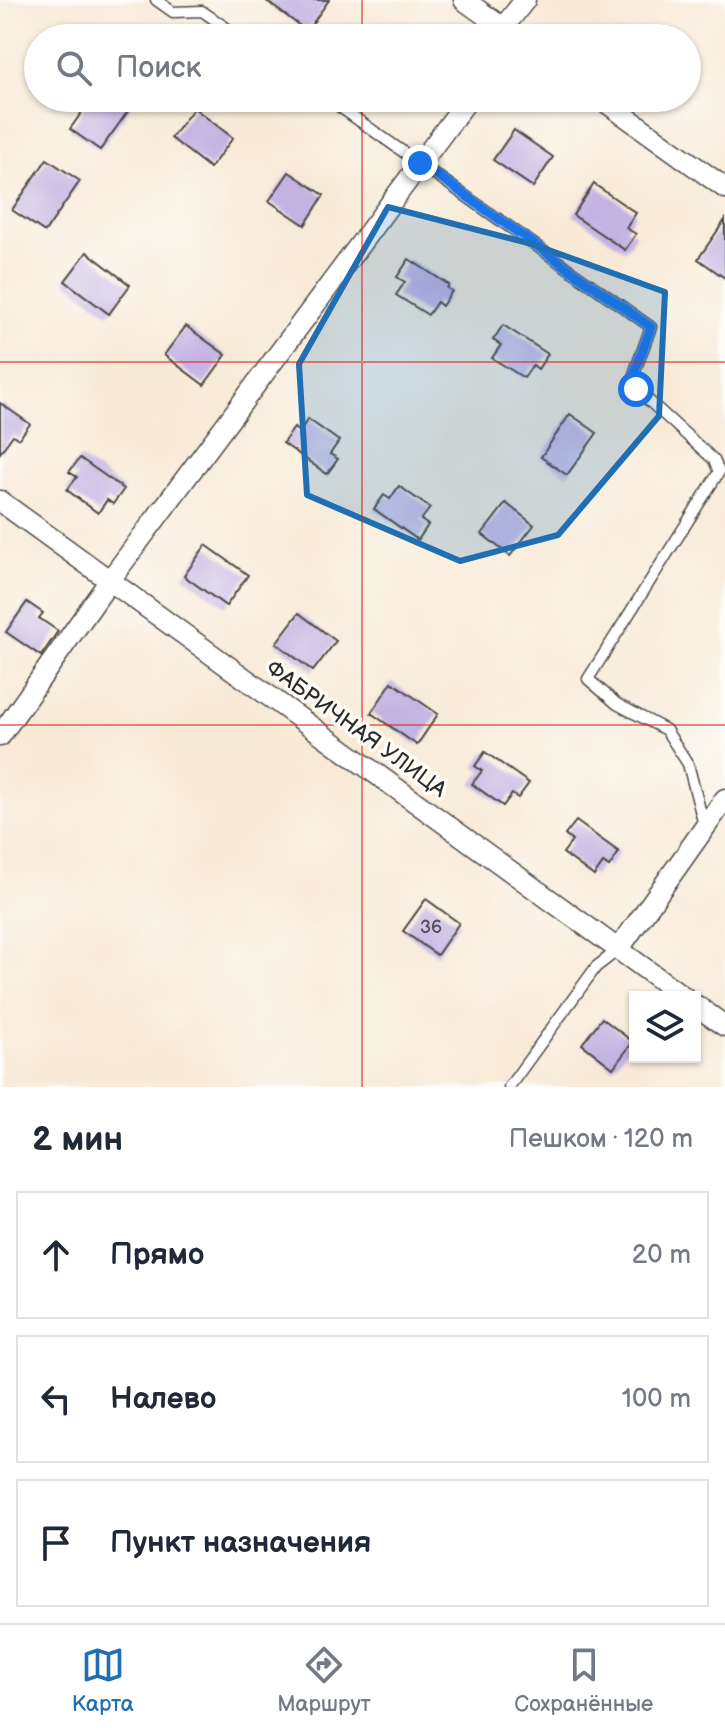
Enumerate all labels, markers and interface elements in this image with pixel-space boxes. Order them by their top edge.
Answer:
search box [24,24,701,112]
icon: search [52,46,96,90]
text: Поиск [116,50,202,86]
route end [402,145,438,181]
route start [618,371,654,407]
street label: ФАБРИЧНАЯ УЛИЦА [261,655,452,804]
house number: 36 [420,917,442,938]
map controls [629,991,701,1063]
button: layers [629,991,701,1063]
text: 2 мин [32,1119,123,1160]
text: Пешком · 120 m [509,1124,693,1155]
icon: ahead [34,1233,78,1277]
text: Прямо [110,1237,204,1273]
text: 20 m [632,1240,691,1271]
icon: left [34,1377,78,1421]
text: Налево [110,1381,216,1417]
text: 100 m [622,1384,691,1415]
icon: arrive [34,1521,78,1565]
text: Пункт назначения [110,1525,371,1561]
tab: Карта [72,1643,134,1718]
tab: Маршрут [277,1643,371,1718]
tab: Сохранённые [514,1643,653,1718]

